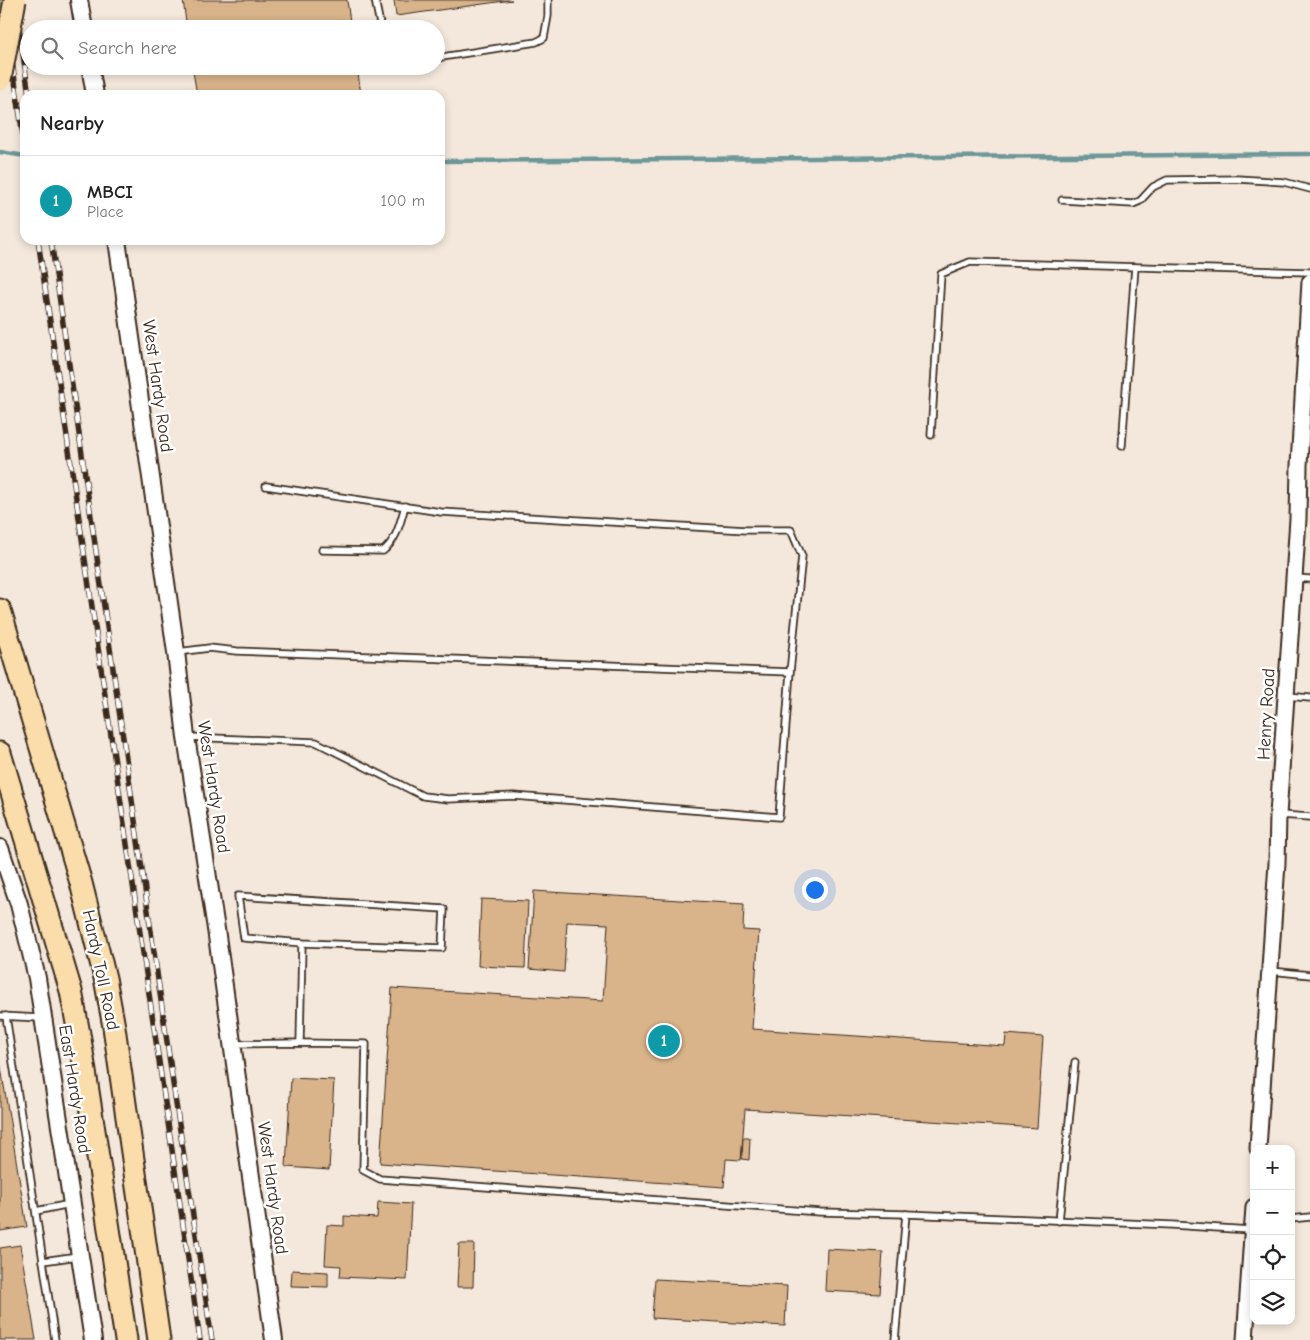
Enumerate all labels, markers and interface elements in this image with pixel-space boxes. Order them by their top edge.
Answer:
search box [20,20,445,75]
icon: search [38,34,66,62]
text: Search here [78,37,177,59]
text: Nearby [40,111,104,135]
text: MBCI [87,181,133,203]
text: 1 [53,192,59,210]
text: 100 m [381,192,425,210]
text: Place [87,203,123,221]
street label: West Hardy Road [138,319,177,454]
street label: Henry Road [1254,668,1279,761]
street label: West Hardy Road [193,720,234,855]
your location [802,877,828,903]
street label: Hardy Toll Road [78,908,124,1032]
pin: 1 [648,1022,680,1060]
street label: East Hardy Road [54,1023,95,1155]
street label: West Hardy Road [253,1121,292,1256]
map controls [1250,1145,1295,1325]
button: + [1250,1145,1295,1190]
button: − [1250,1190,1295,1235]
button: locate [1250,1235,1295,1280]
button: layers [1250,1280,1295,1325]

